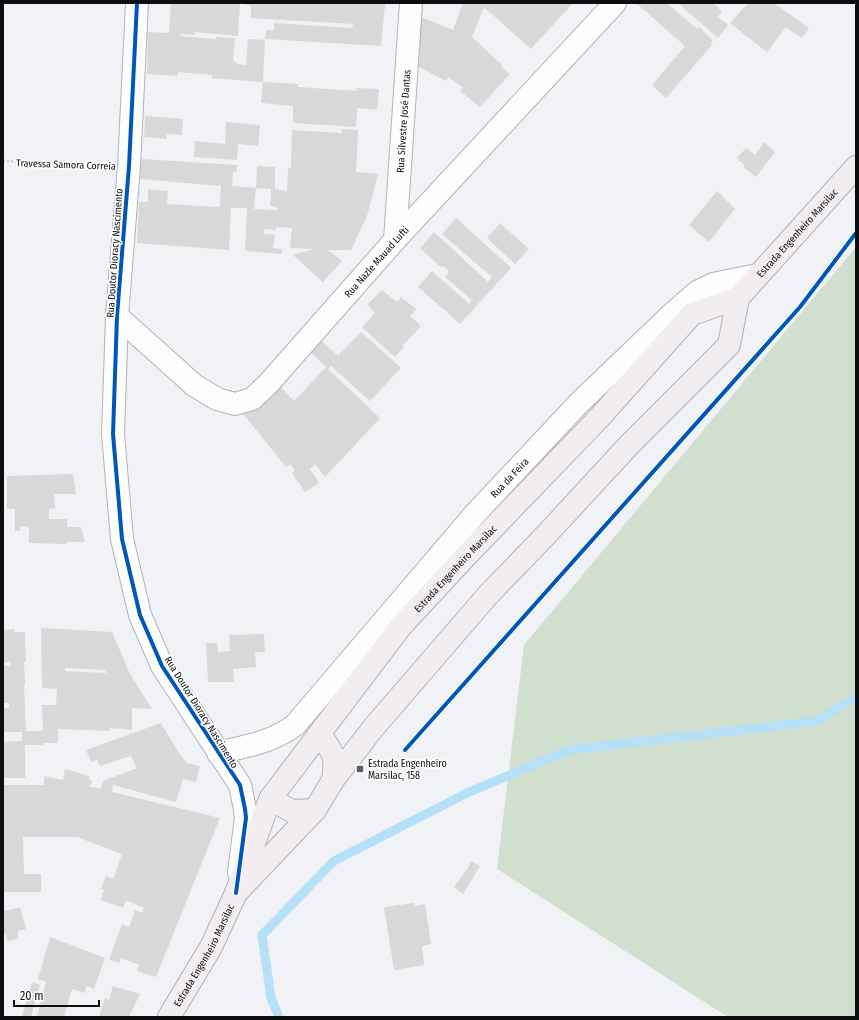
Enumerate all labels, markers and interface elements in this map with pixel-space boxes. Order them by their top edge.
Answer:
street label: Rua Silvestre José Dantas [395,69,413,173]
street label: Travessa Samora Correia [16,157,116,173]
street label: Estrada Engenheiro Marsilac [755,186,841,280]
street label: Rua Doutor Dioracy Nascimento [104,188,125,318]
street label: Rua Nazle Mauad Lufti [342,224,412,300]
street label: Rua da Feira [488,456,532,501]
street label: Estrada Engenheiro Marsilac [412,523,500,615]
street label: Rua Doutor Dioracy Nascimento [162,654,241,771]
place label: Estrada Engenheiro Marsilac, 158 [368,758,447,782]
marker: Estrada Engenheiro Marsilac, 158 [355,764,365,774]
street label: Estrada Engenheiro Marsilac [172,902,237,1009]
scale bar [14,982,99,1008]
text: 20 m [20,989,44,1003]

